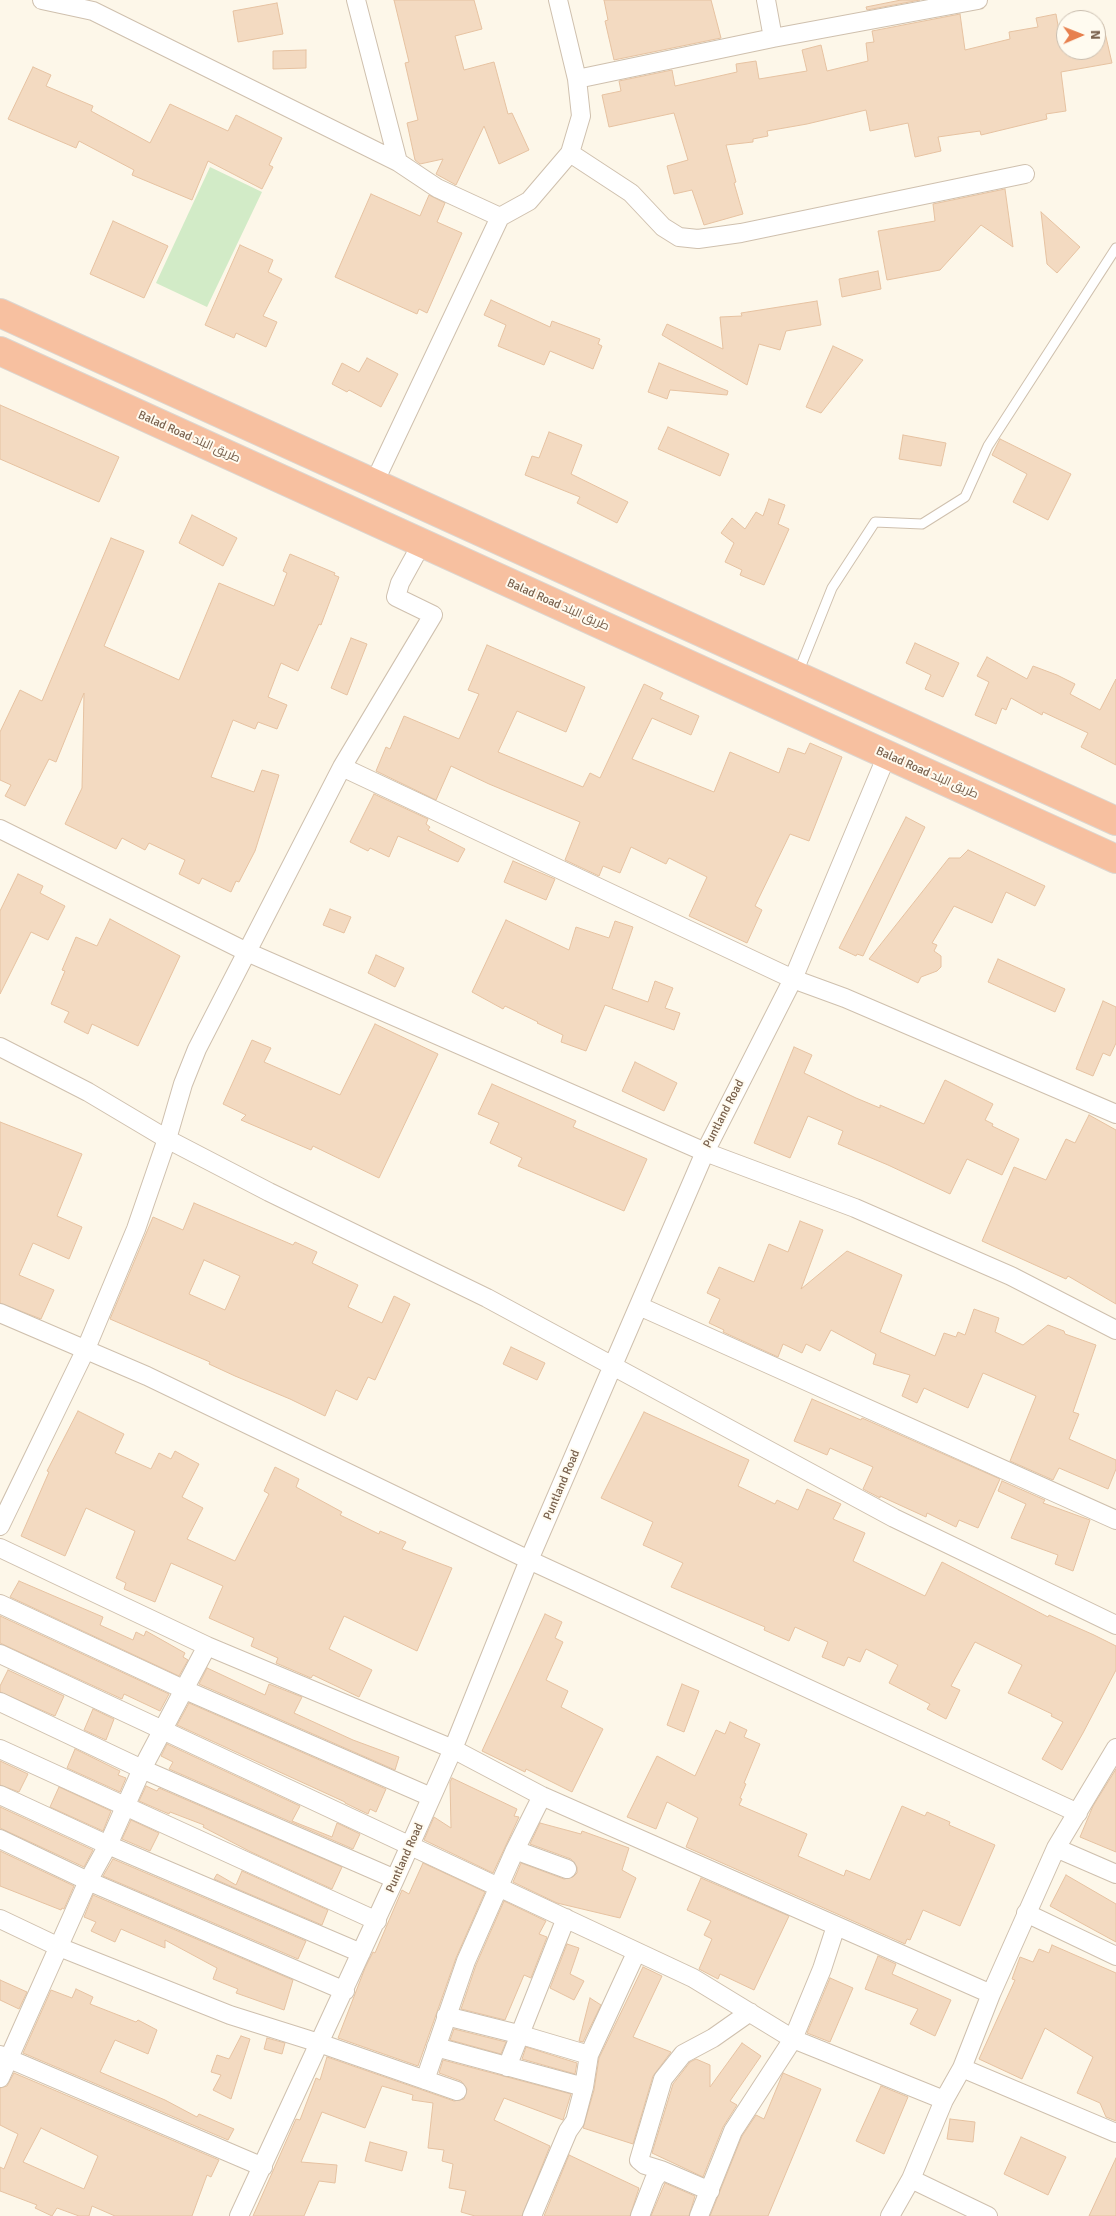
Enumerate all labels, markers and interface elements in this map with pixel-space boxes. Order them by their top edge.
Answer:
north arrow [1056,10,1106,60]
text: N [1087,30,1104,40]
street label: Balad Road طريق البلد [136,408,242,466]
street label: Balad Road طريق البلد [505,576,611,634]
street label: Balad Road طريق البلد [874,744,980,802]
street label: Puntland Road [701,1077,747,1151]
street label: Puntland Road [541,1448,583,1522]
street label: Puntland Road [383,1821,427,1895]

